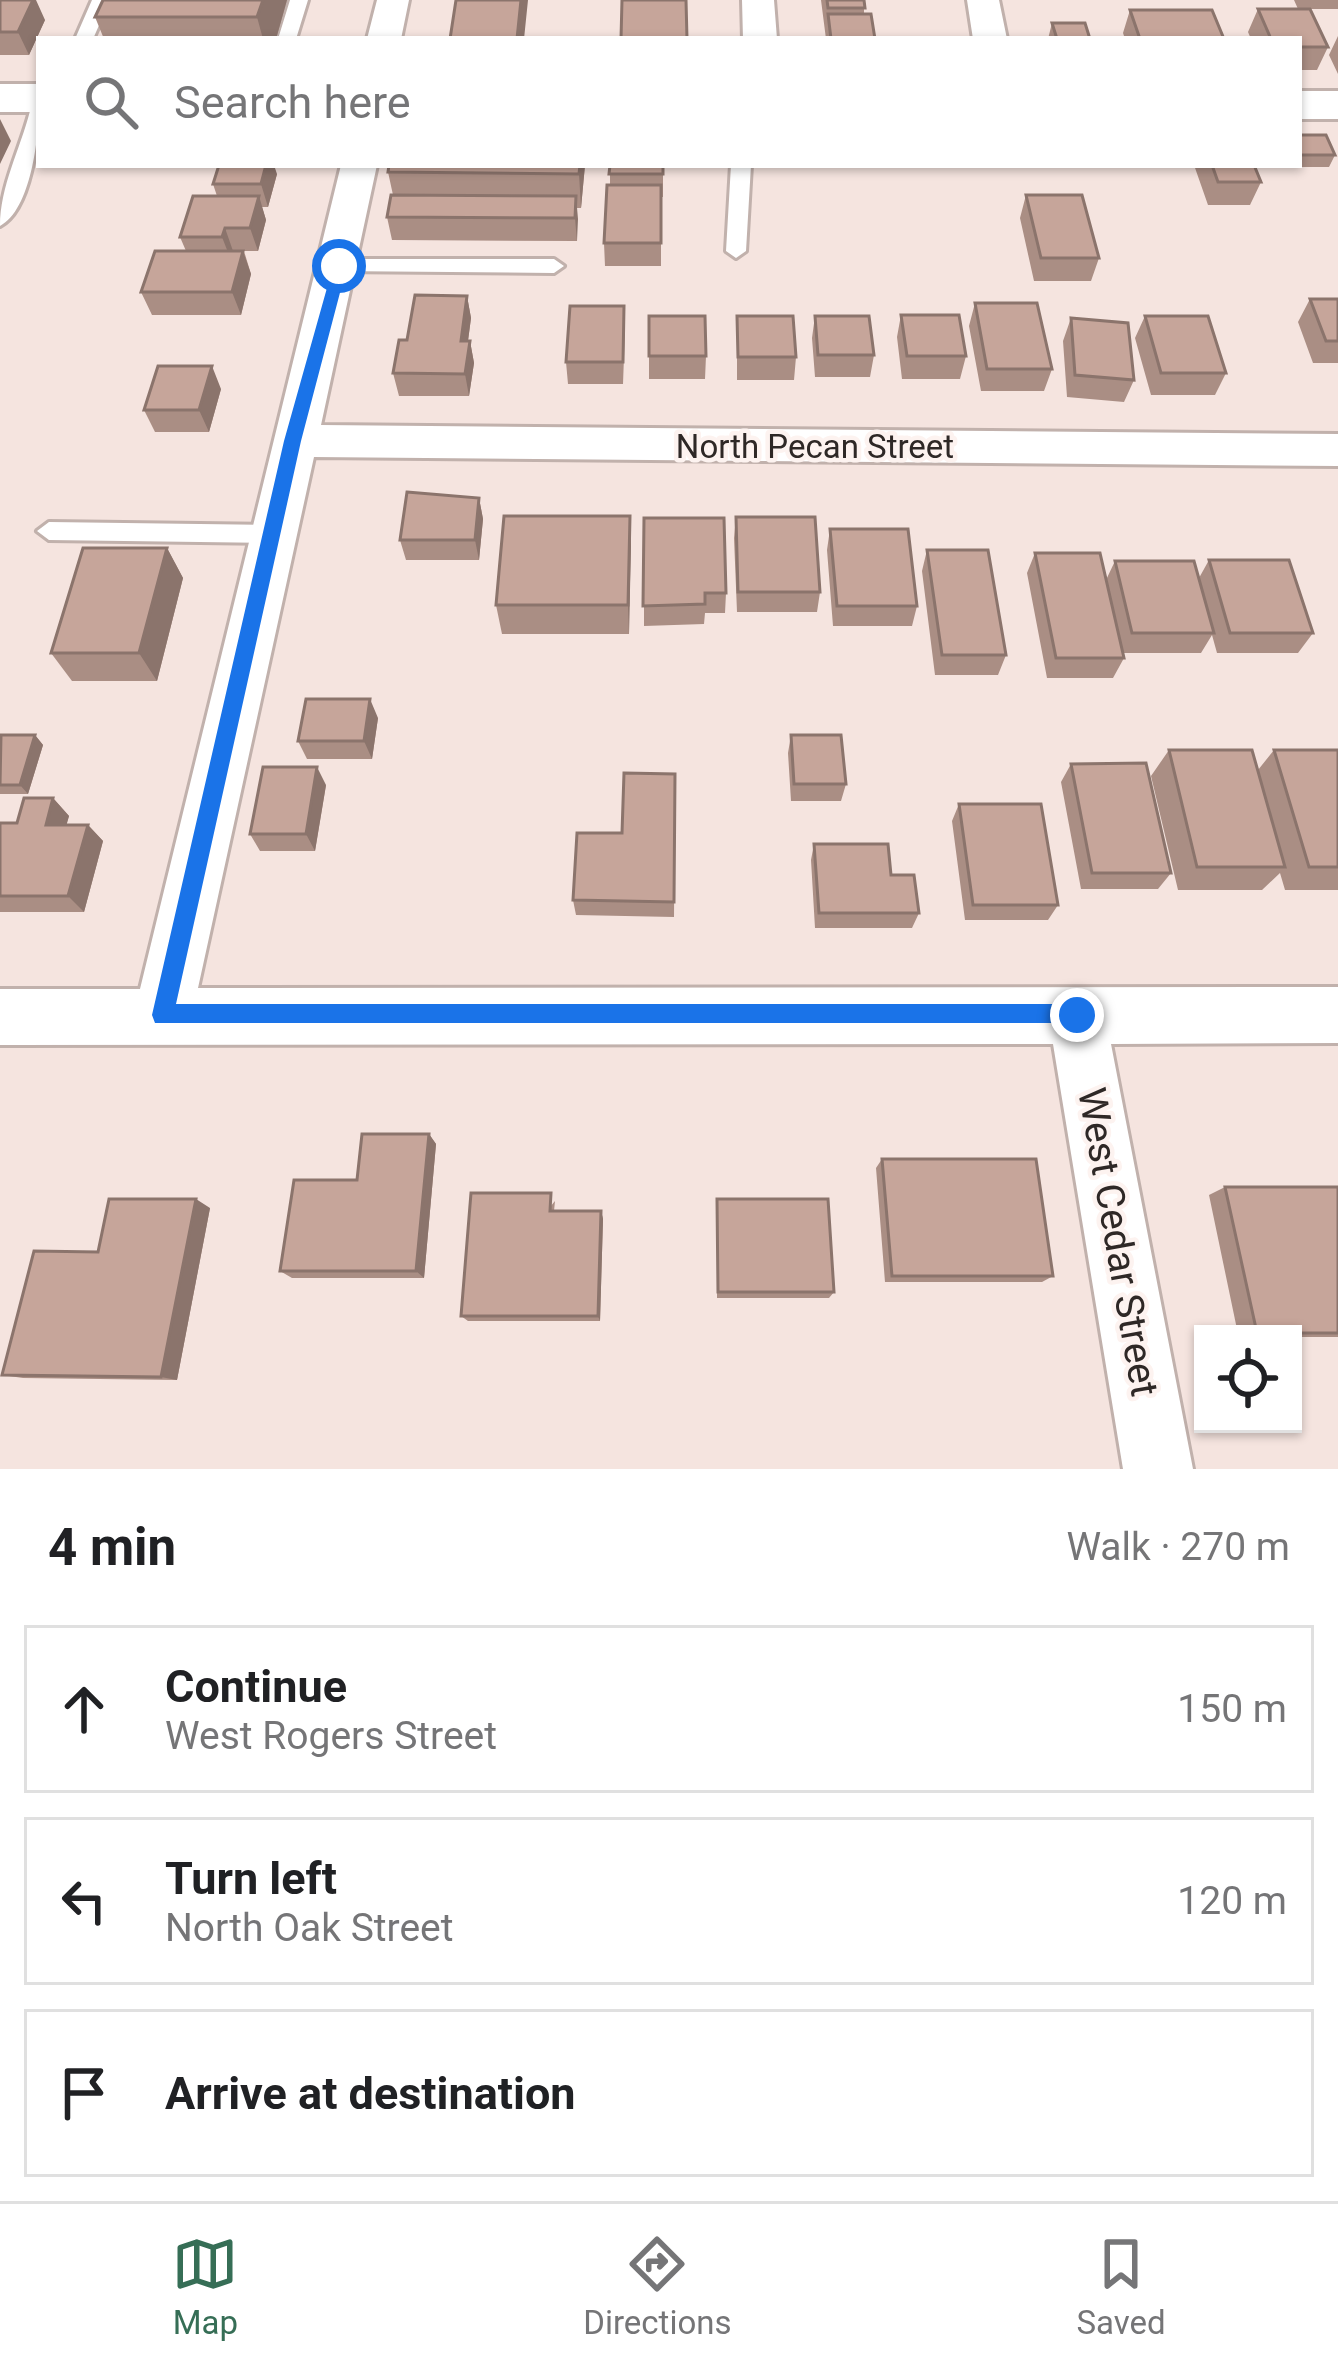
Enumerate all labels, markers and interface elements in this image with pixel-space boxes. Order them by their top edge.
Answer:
search box [36,36,1302,168]
icon: search [78,69,144,135]
text: Search here [174,76,411,129]
route start [312,239,366,293]
street label: North Pecan Street [676,427,954,466]
route end [1050,988,1104,1042]
street label: West Cedar Street [1068,1084,1168,1400]
map controls [1194,1325,1302,1433]
button: locate [1194,1325,1302,1433]
text: 4 min [48,1518,176,1577]
text: Walk · 270 m [1066,1524,1290,1570]
text: Continue [165,1660,347,1713]
icon: ahead [51,1676,117,1742]
text: 150 m [1177,1686,1287,1732]
text: West Rogers Street [165,1713,497,1759]
text: Turn left [165,1852,337,1905]
icon: left [51,1868,117,1934]
text: 120 m [1177,1878,1287,1924]
text: North Oak Street [165,1905,454,1951]
icon: arrive [51,2060,117,2126]
text: Arrive at destination [165,2067,576,2120]
tab: Map [172,2231,238,2342]
tab: Directions [583,2231,732,2342]
tab: Saved [1076,2231,1166,2342]

